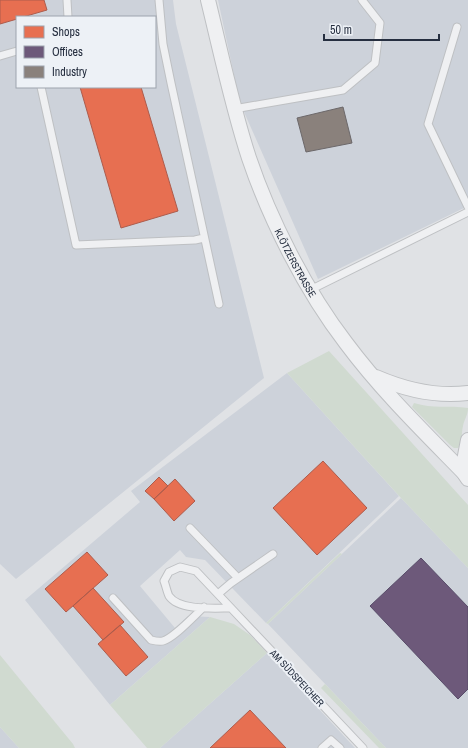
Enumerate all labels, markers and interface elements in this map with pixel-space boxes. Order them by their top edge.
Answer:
legend [16,16,156,88]
scale bar [324,16,439,42]
text: 50 m [330,22,352,38]
text: Shops [52,24,80,40]
text: Offices [52,44,83,60]
text: Industry [52,64,87,80]
street label: KLÖTZERSTRASSE [272,226,320,299]
street label: AM SÜDSPEICHER [266,646,327,709]

